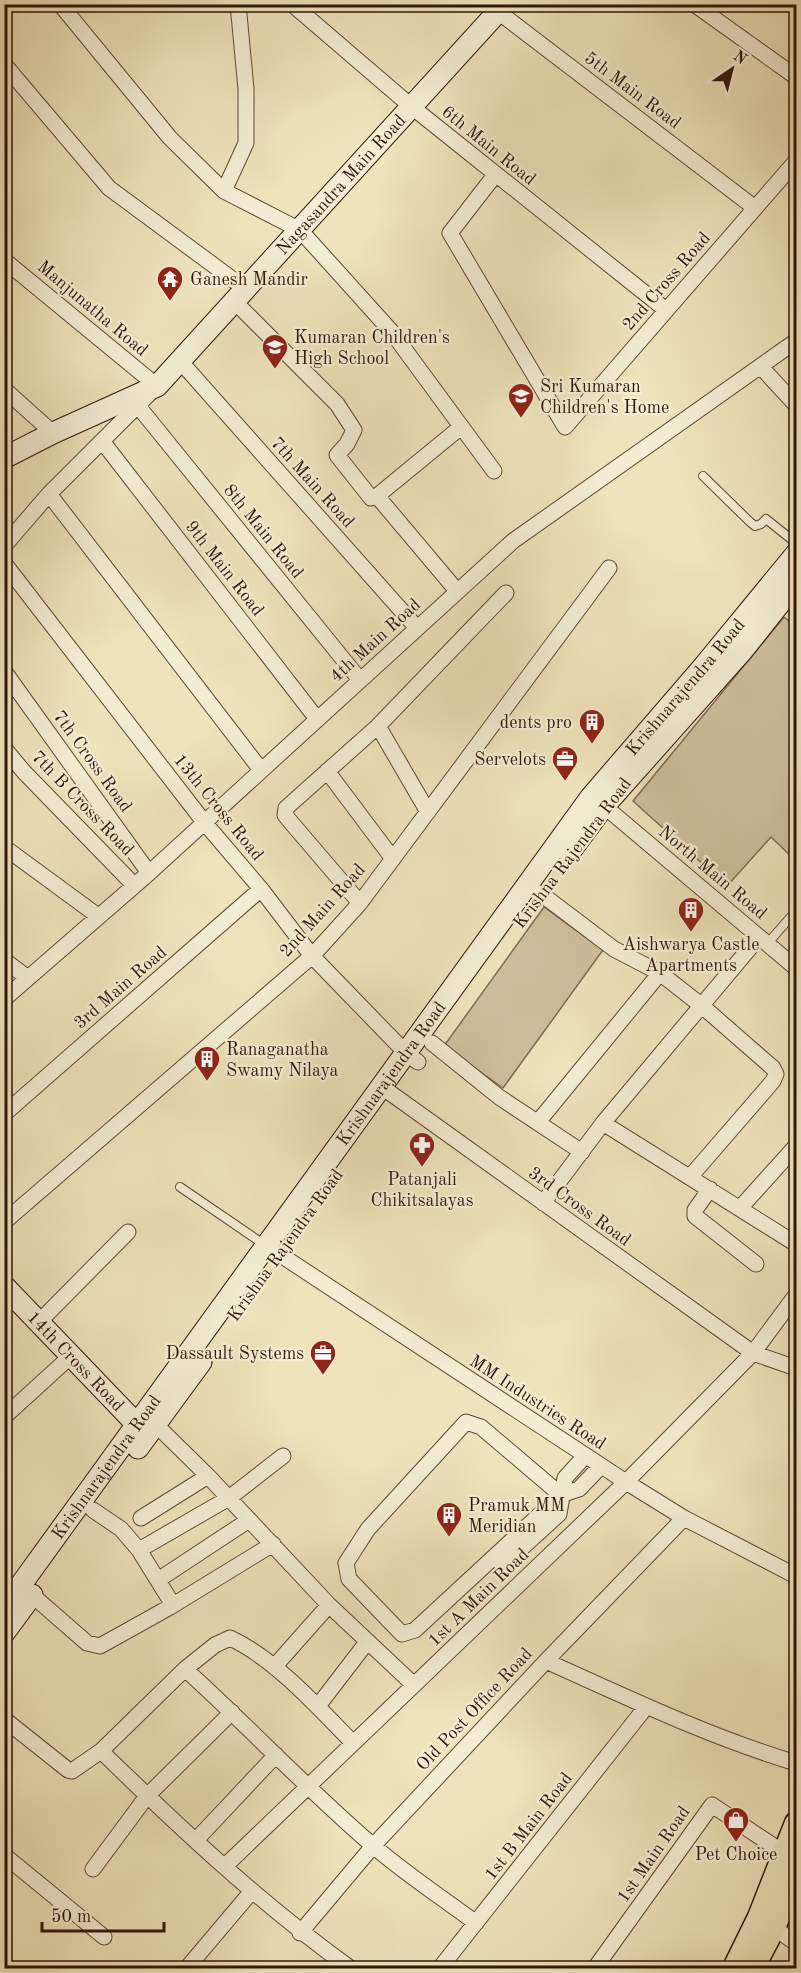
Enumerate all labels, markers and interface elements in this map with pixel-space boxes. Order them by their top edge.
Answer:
north arrow [702,39,762,99]
text: N [730,48,750,69]
street label: 5th Main Road [581,49,684,133]
street label: 6th Main Road [438,103,539,189]
street label: Nagasandra Main Road [273,111,410,258]
street label: 2nd Cross Road [619,229,714,334]
street label: Manjunatha Road [34,258,151,360]
temple icon: Ganesh Mandir [155,264,185,302]
place label: Ganesh Mandir [190,271,308,289]
place label: Kumaran Children's High School [294,329,450,368]
school or university icon: Kumaran Children's High School [260,332,290,370]
place label: Sri Kumaran Children's Home [540,378,669,417]
school or university icon: Sri Kumaran Children's Home [506,381,536,419]
street label: 7th Main Road [267,434,358,532]
street label: 8th Main Road [220,481,306,582]
street label: 9th Main Road [182,518,267,620]
street label: 4th Main Road [327,595,425,686]
street label: Krishnarajendra Road [623,616,749,759]
street label: 7th Cross Road [49,707,135,816]
building icon: dents pro [577,707,607,745]
place label: dents pro [500,714,572,732]
office icon: Servelots [550,744,580,782]
street label: 7th B Cross Road [28,748,137,860]
street label: 13th Cross Road [170,751,266,864]
place label: Servelots [474,751,546,769]
street label: Krishna Rajendra Road [510,775,635,932]
street label: North Main Road [655,822,770,923]
street label: 2nd Main Road [276,861,369,961]
building icon: Aishwarya Castle Apartments [676,895,706,933]
place label: Aishwarya Castle Apartments [623,936,759,975]
street label: 3rd Main Road [71,943,170,1033]
street label: Krishnarajendra Road [334,999,450,1149]
place label: Ranaganatha Swamy Nilaya [226,1041,338,1080]
building icon: Ranaganatha Swamy Nilaya [192,1044,222,1082]
pharmacy icon: Patanjali Chikitsalayas [407,1130,437,1168]
street label: 3rd Cross Road [525,1164,634,1250]
street label: Krishna Rajendra Road [225,1166,347,1325]
place label: Patanjali Chikitsalayas [370,1171,474,1210]
street label: 14th Cross Road [23,1308,127,1415]
office icon: Dassault Systems [308,1338,338,1376]
place label: Dassault Systems [166,1345,304,1363]
street label: MM Industries Road [466,1352,609,1454]
street label: Krishnarajendra Road [49,1392,165,1543]
place label: Pramuk MM Meridian [468,1497,565,1536]
building icon: Pramuk MM Meridian [434,1500,464,1538]
street label: 1st A Main Road [425,1545,532,1650]
street label: Old Post Office Road [413,1645,536,1775]
street label: 1st B Main Road [481,1770,576,1884]
street label: 1st Main Road [614,1803,694,1906]
shop icon: Pet Choice [721,1805,751,1843]
place label: Pet Choice [695,1846,777,1864]
scale bar [42,1895,164,1933]
text: 50 m [51,1908,91,1926]

